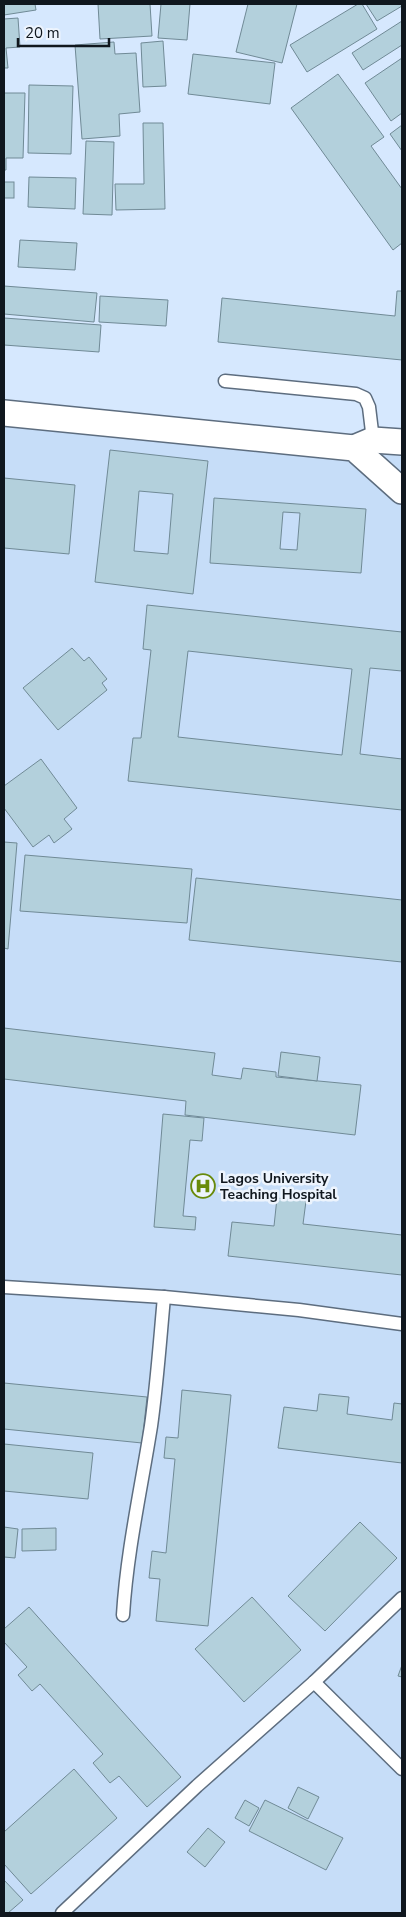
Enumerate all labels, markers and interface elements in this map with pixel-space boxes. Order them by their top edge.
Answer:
scale bar [18,15,109,47]
text: 20 m [25,23,60,43]
place label: Lagos University Teaching Hospital [220,1169,337,1204]
hospital icon: Lagos University Teaching Hospital [190,1173,216,1199]

